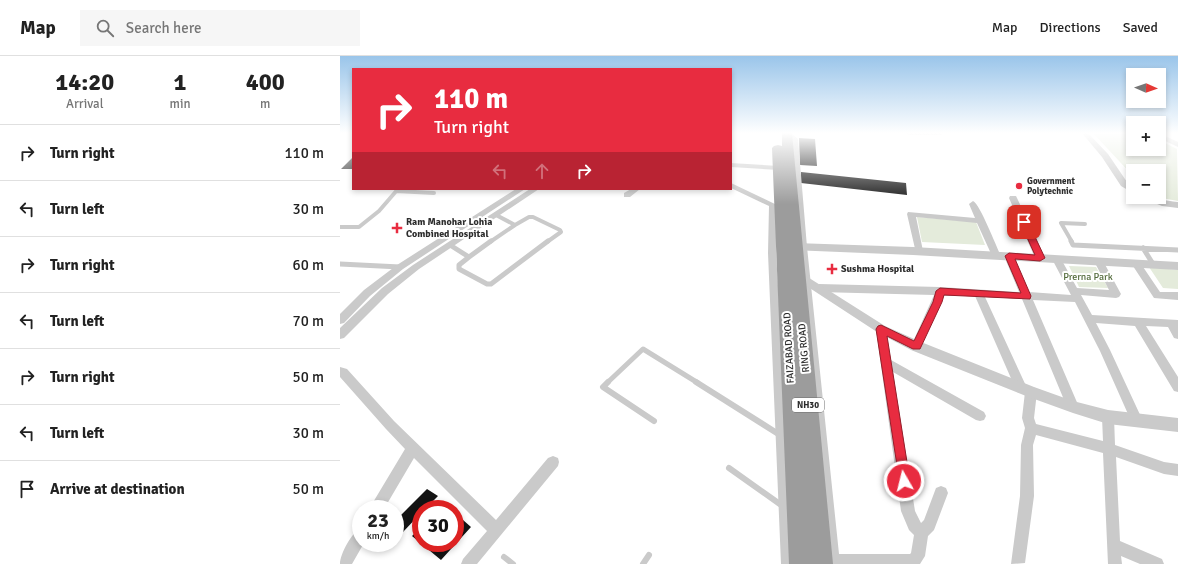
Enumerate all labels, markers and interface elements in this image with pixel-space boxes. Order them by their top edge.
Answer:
search box [80,10,360,46]
text: Map [20,16,56,40]
icon: search [94,17,116,39]
text: Search here [126,19,201,37]
text: Map [992,19,1018,36]
text: Directions [1040,19,1101,36]
text: Saved [1123,19,1158,36]
text: 14:20 [55,67,114,97]
text: 1 [174,67,186,97]
text: 400 [246,67,285,97]
north arrow [1126,68,1166,108]
map controls [1126,68,1166,204]
text: 110 m [434,82,508,116]
icon: right [368,84,420,136]
text: Arrival [66,96,103,112]
text: min [170,96,191,112]
text: m [260,96,270,112]
text: Turn right [434,116,509,138]
button: + [1126,116,1166,156]
icon: right [16,142,38,164]
text: Turn right [50,144,115,162]
text: 110 m [284,144,324,162]
icon: left [489,160,511,182]
icon: ahead [531,160,553,182]
icon: right [573,160,595,182]
button: − [1126,164,1166,204]
place label: Government Polytechnic [1027,176,1075,197]
marker: Government Polytechnic [1014,181,1024,191]
icon: left [16,198,38,220]
text: Turn left [50,200,104,218]
text: 30 m [293,200,324,218]
pin [1007,205,1041,239]
icon: arrive [1013,211,1035,233]
place label: Ram Manohar Lohia Combined Hospital [406,216,492,240]
marker: Ram Manohar Lohia Combined Hospital [391,222,403,234]
icon: right [16,254,38,276]
text: Turn right [50,256,115,274]
text: 60 m [293,256,324,274]
marker: Sushma Hospital [826,263,838,275]
place label: Sushma Hospital [841,263,914,275]
park label: Prerna Park [1063,271,1113,283]
icon: left [16,310,38,332]
text: Turn left [50,312,104,330]
text: 70 m [293,312,324,330]
street label: FAIZABAD ROAD [781,312,797,384]
street label: RING ROAD [796,323,812,373]
icon: right [16,366,38,388]
text: Turn right [50,368,115,386]
text: 50 m [293,368,324,386]
road number: NH30 [792,398,824,412]
icon: left [16,422,38,444]
text: Turn left [50,424,104,442]
text: 30 m [293,424,324,442]
position arrow [883,460,925,502]
icon: arrive [16,478,38,500]
text: Arrive at destination [50,480,185,498]
text: 50 m [293,480,324,498]
speed limit sign: 30 [412,500,464,552]
text: 23 [367,508,389,533]
text: km/h [367,530,389,542]

